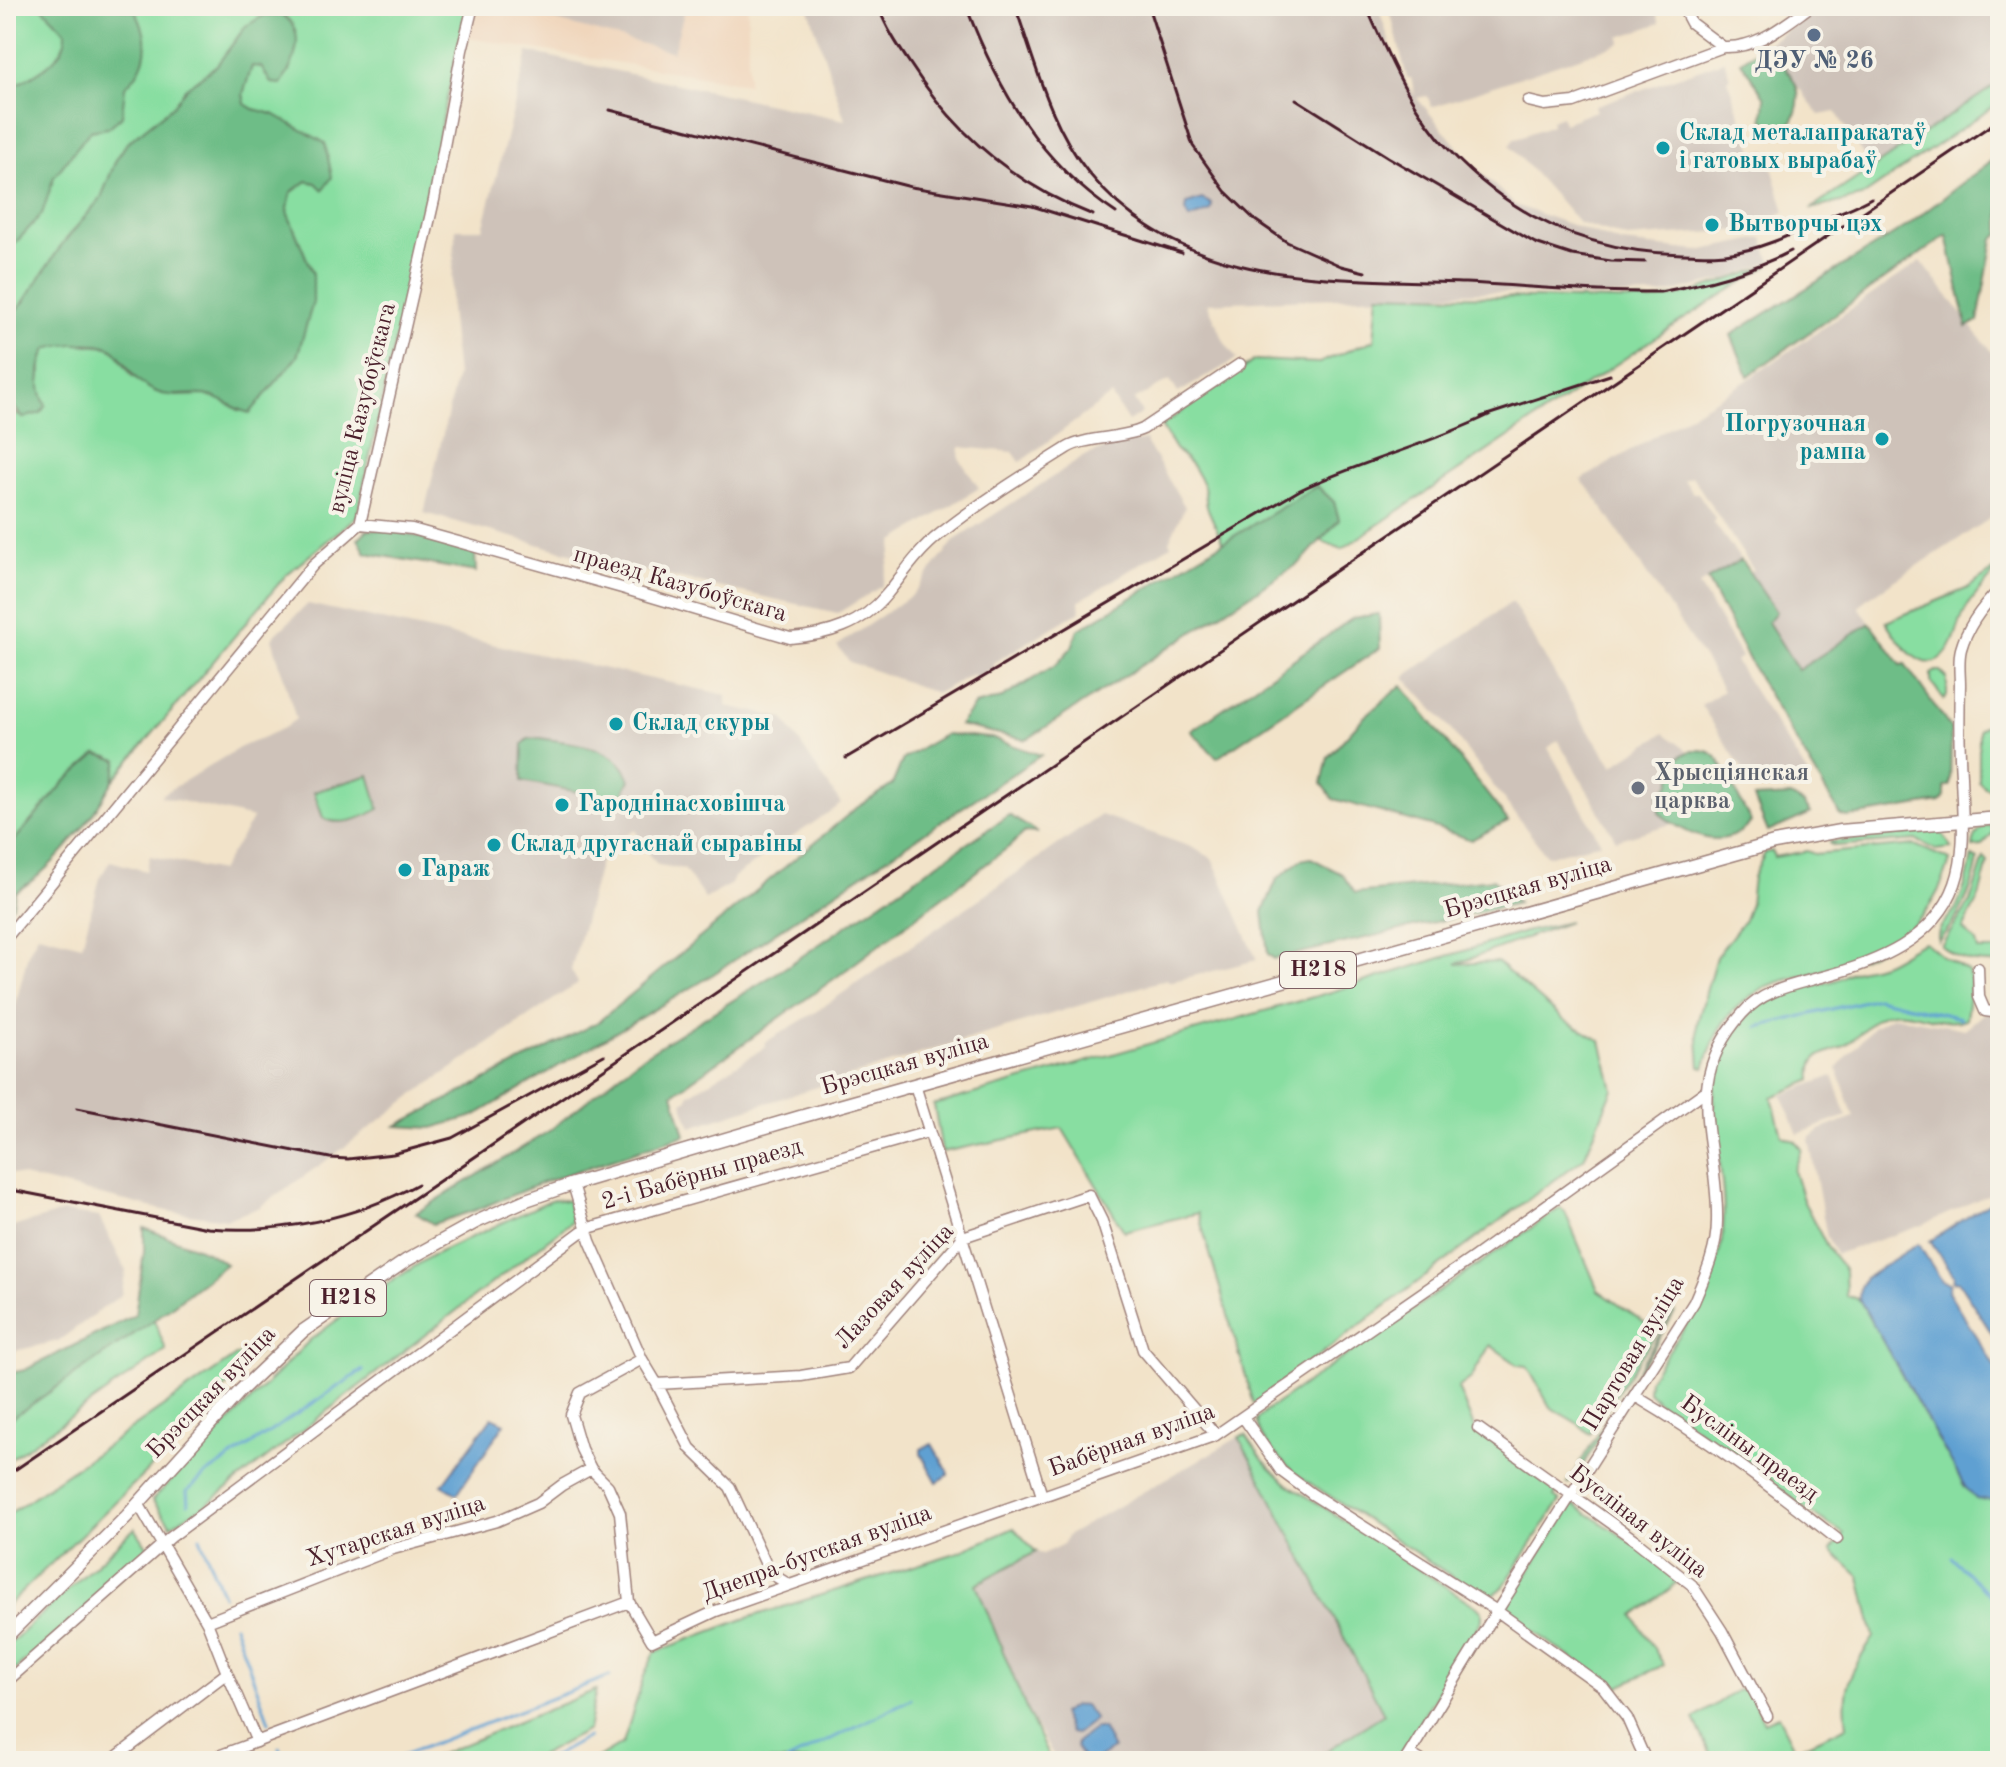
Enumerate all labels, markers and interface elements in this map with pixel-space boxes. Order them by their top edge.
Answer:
marker: ДЭУ № 26 [1805,26,1823,44]
place label: ДЭУ № 26 [1754,50,1874,74]
place label: Склад металапракатаў і гатовых вырабаў [1679,122,1927,174]
marker: Склад металапракатаў і гатовых вырабаў [1654,139,1672,157]
place label: Вытворчы цэх [1728,213,1883,237]
marker: Вытворчы цэх [1703,216,1721,234]
street label: вуліца Казубоўскага [325,300,401,516]
place label: Погрузочная рампа [1725,413,1866,465]
marker: Погрузочная рампа [1873,430,1891,448]
street label: праезд Казубоўскага [571,543,789,627]
place label: Склад скуры [632,712,770,736]
marker: Склад скуры [607,715,625,733]
place label: Хрысціянская царква [1654,762,1809,814]
marker: Хрысціянская царква [1629,779,1647,797]
place label: Гароднінасховішча [578,793,786,817]
marker: Гароднінасховішча [553,796,571,814]
place label: Склад другаснай сыравіны [510,833,803,857]
marker: Склад другаснай сыравіны [485,836,503,854]
street label: Брэсцкая вуліца [1441,853,1615,923]
place label: Гараж [421,858,490,882]
marker: Гараж [396,861,414,879]
road number: Н218 [1280,952,1356,988]
street label: Брэсцкая вуліца [818,1030,992,1100]
street label: 2-і Бабёрны праезд [599,1135,805,1215]
street label: Лазовая вуліца [831,1220,959,1354]
street label: Партовая вуліца [1579,1272,1690,1435]
road number: Н218 [310,1280,386,1316]
street label: Брэсцкая вуліца [143,1322,281,1464]
street label: Бусліны праезд [1676,1391,1823,1507]
street label: Бабёрная вуліца [1046,1400,1218,1482]
street label: Бусліная вуліца [1564,1461,1712,1583]
street label: Хутарская вуліца [304,1492,488,1572]
street label: Днепра-бугская вуліца [699,1501,935,1607]

